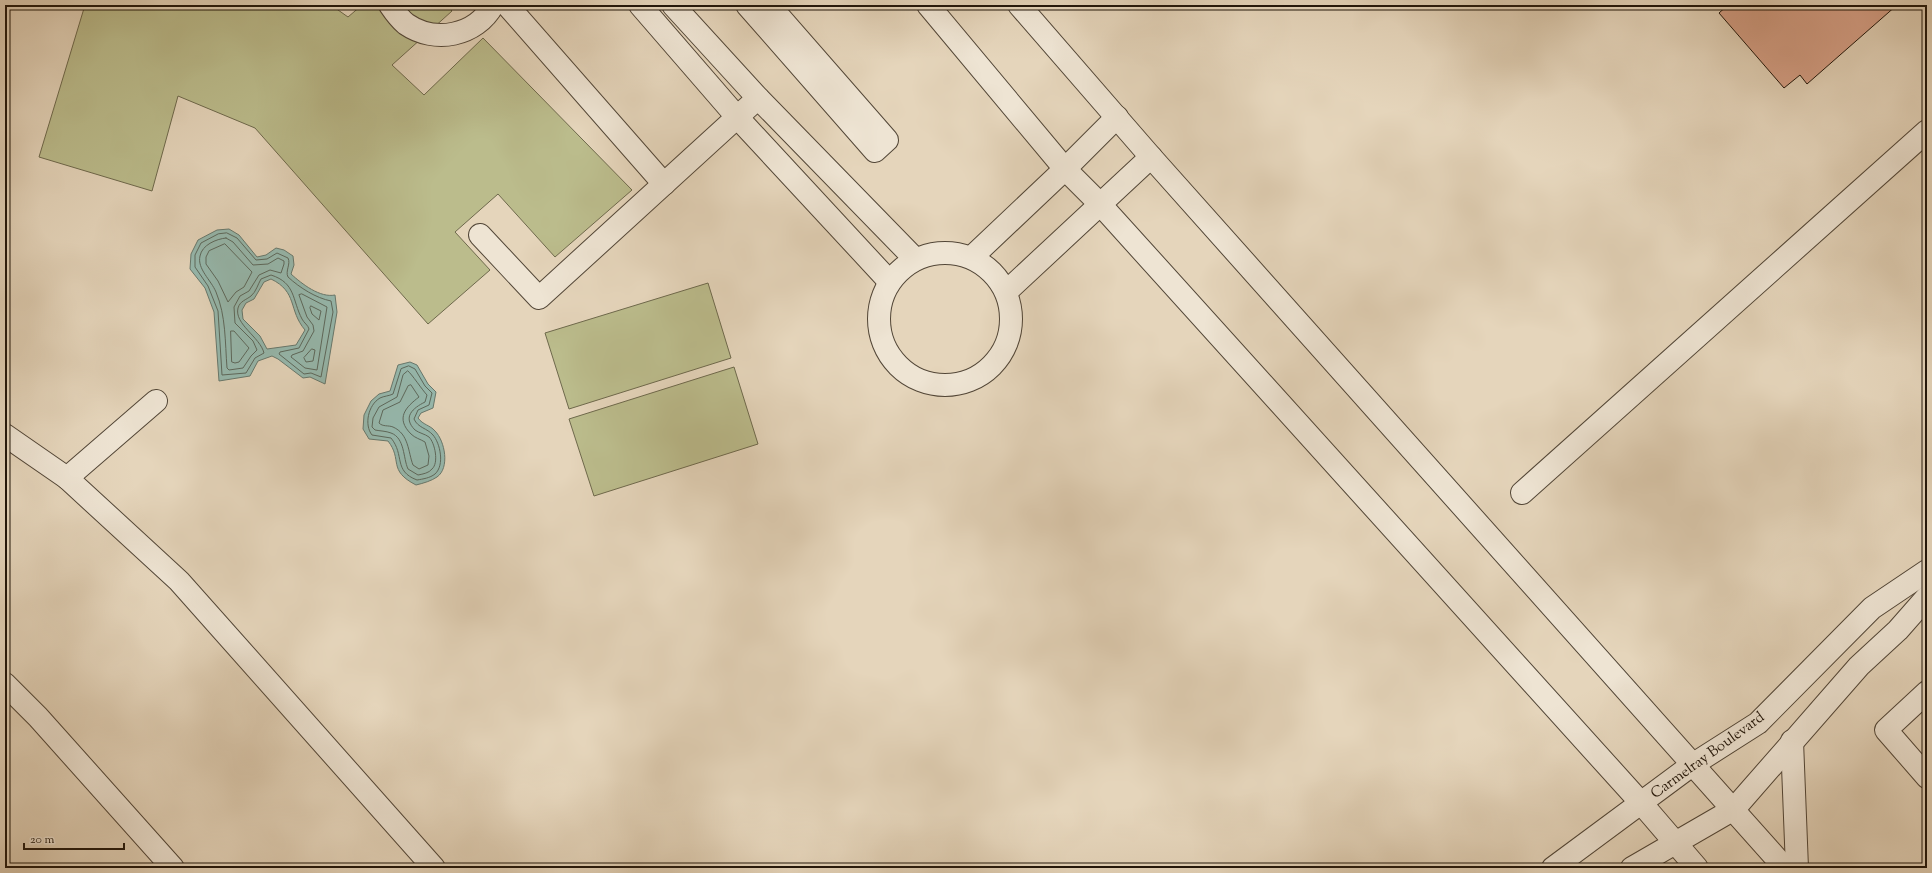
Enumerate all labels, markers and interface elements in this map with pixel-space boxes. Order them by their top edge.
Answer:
street label: Carmelray Boulevard [1647,707,1770,805]
scale bar [24,825,124,851]
text: 20 m [30,831,55,849]

